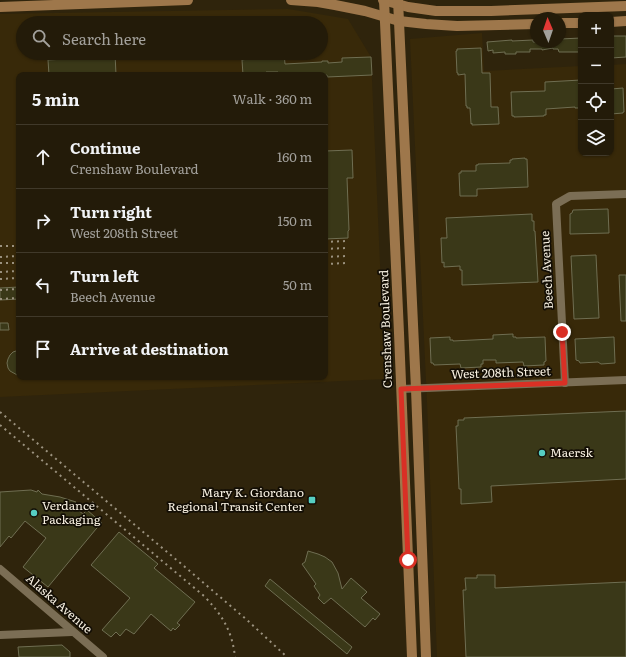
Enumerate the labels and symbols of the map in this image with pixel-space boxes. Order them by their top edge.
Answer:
north arrow [530,12,566,48]
street label: Beech Avenue [535,230,557,310]
street label: Crenshaw Boulevard [374,269,396,389]
route end [553,323,571,341]
street label: West 208th Street [451,361,551,383]
place label: Maersk [550,443,593,461]
marker: Maersk [537,448,547,458]
place label: Mary K. Giordano Regional Transit Center [168,483,304,515]
marker: Mary K. Giordano Regional Transit Center [307,495,317,505]
place label: Verdance Packaging [42,496,101,528]
marker: Verdance Packaging [29,508,39,518]
route start [399,551,417,569]
street label: Alaska Avenue [22,569,97,637]

